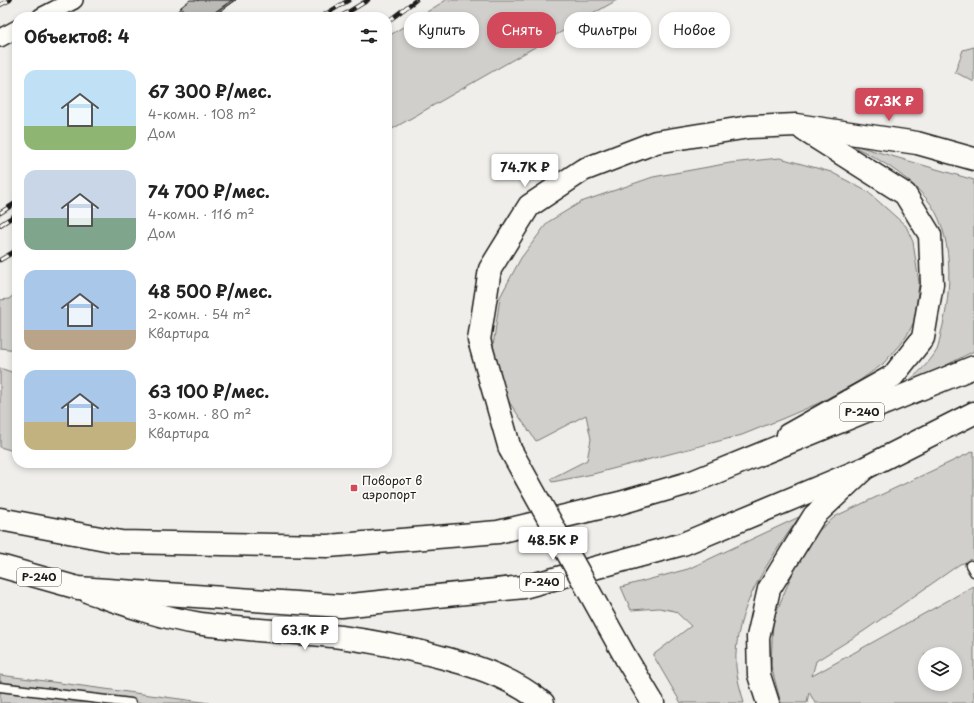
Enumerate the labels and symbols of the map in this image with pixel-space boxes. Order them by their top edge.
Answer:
pin: 67.3K ₽ [852,88,926,122]
pin: 74.7K ₽ [488,154,562,188]
road number: Р-240 [840,403,884,421]
place label: Поворот в аэропорт [362,471,422,503]
marker: Поворот в аэропорт [349,483,359,493]
pin: 48.5K ₽ [516,527,590,561]
road number: Р-240 [17,568,61,586]
road number: Р-240 [520,573,564,591]
pin: 63.1K ₽ [268,617,342,651]

